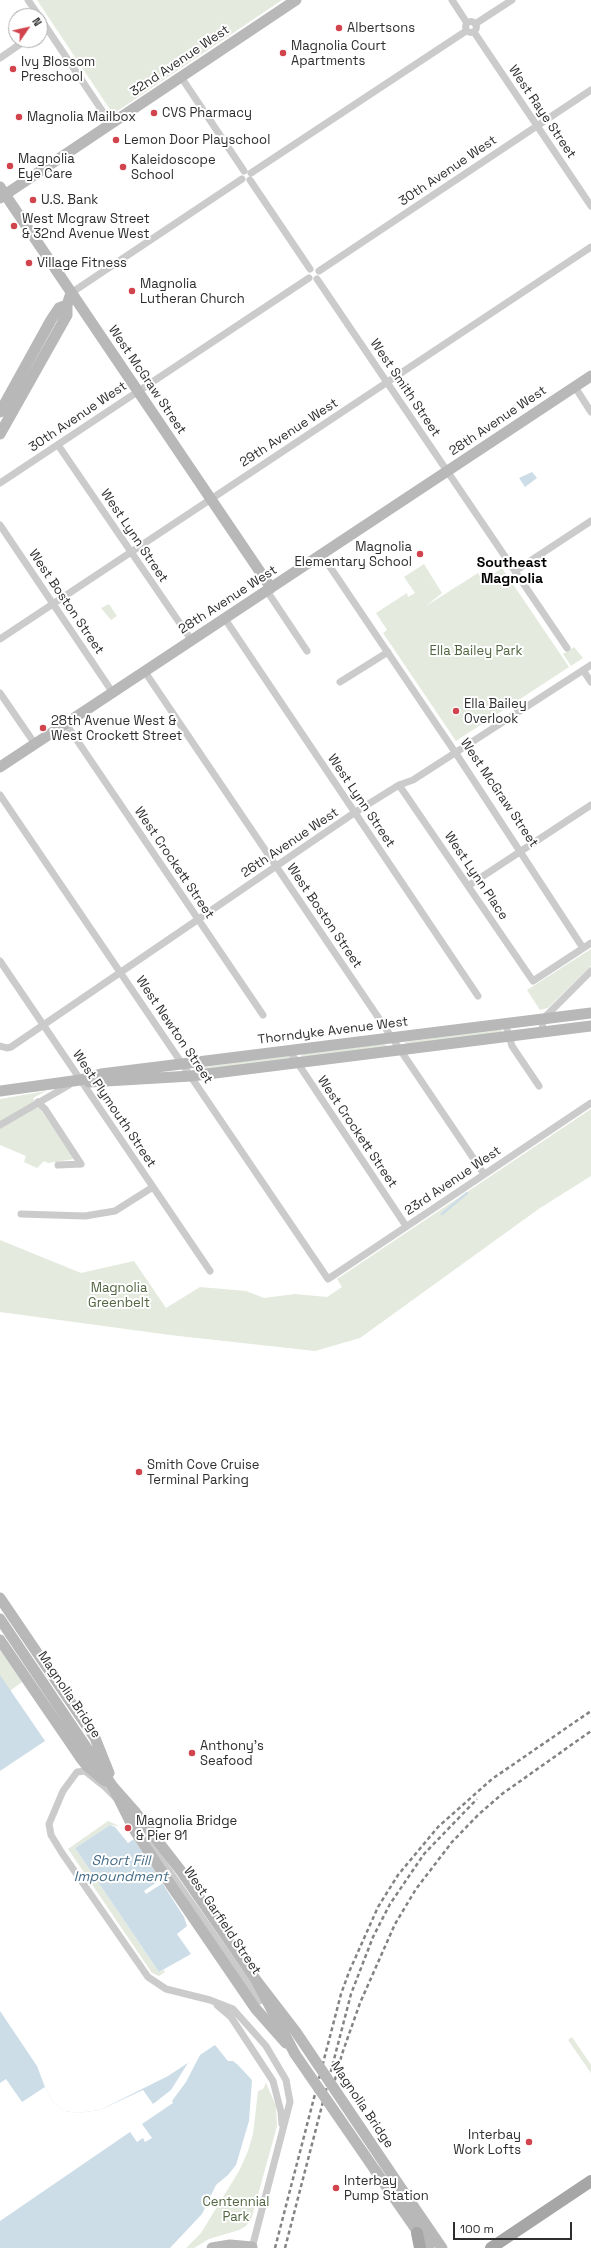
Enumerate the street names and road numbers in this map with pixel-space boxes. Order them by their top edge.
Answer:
street label: 32nd Avenue West [127,22,233,100]
street label: West Raye Street [505,62,579,162]
street label: 30th Avenue West [396,133,500,209]
street label: West McGraw Street [105,323,189,437]
street label: West Smith Street [367,336,443,440]
street label: 30th Avenue West [26,379,130,455]
street label: 28th Avenue West [446,383,550,459]
street label: 29th Avenue West [237,395,341,471]
street label: West Lynn Street [97,486,171,586]
street label: West Boston Street [25,547,107,657]
street label: 28th Avenue West [176,562,280,638]
street label: West McGraw Street [457,736,541,850]
street label: West Lynn Street [324,751,398,851]
street label: West Crockett Street [131,804,217,922]
street label: 26th Avenue West [238,805,342,881]
street label: West Lynn Place [441,829,511,923]
street label: West Boston Street [283,861,365,971]
street label: West Newton Street [132,973,216,1087]
street label: Thorndyke Avenue West [257,1014,409,1048]
street label: West Plymouth Street [69,1047,159,1171]
street label: West Crockett Street [314,1073,400,1191]
street label: 23rd Avenue West [402,1143,504,1219]
street label: Magnolia Bridge [34,1649,104,1741]
street label: West Garfield Street [180,1864,264,1978]
street label: Magnolia Bridge [327,2059,397,2151]

